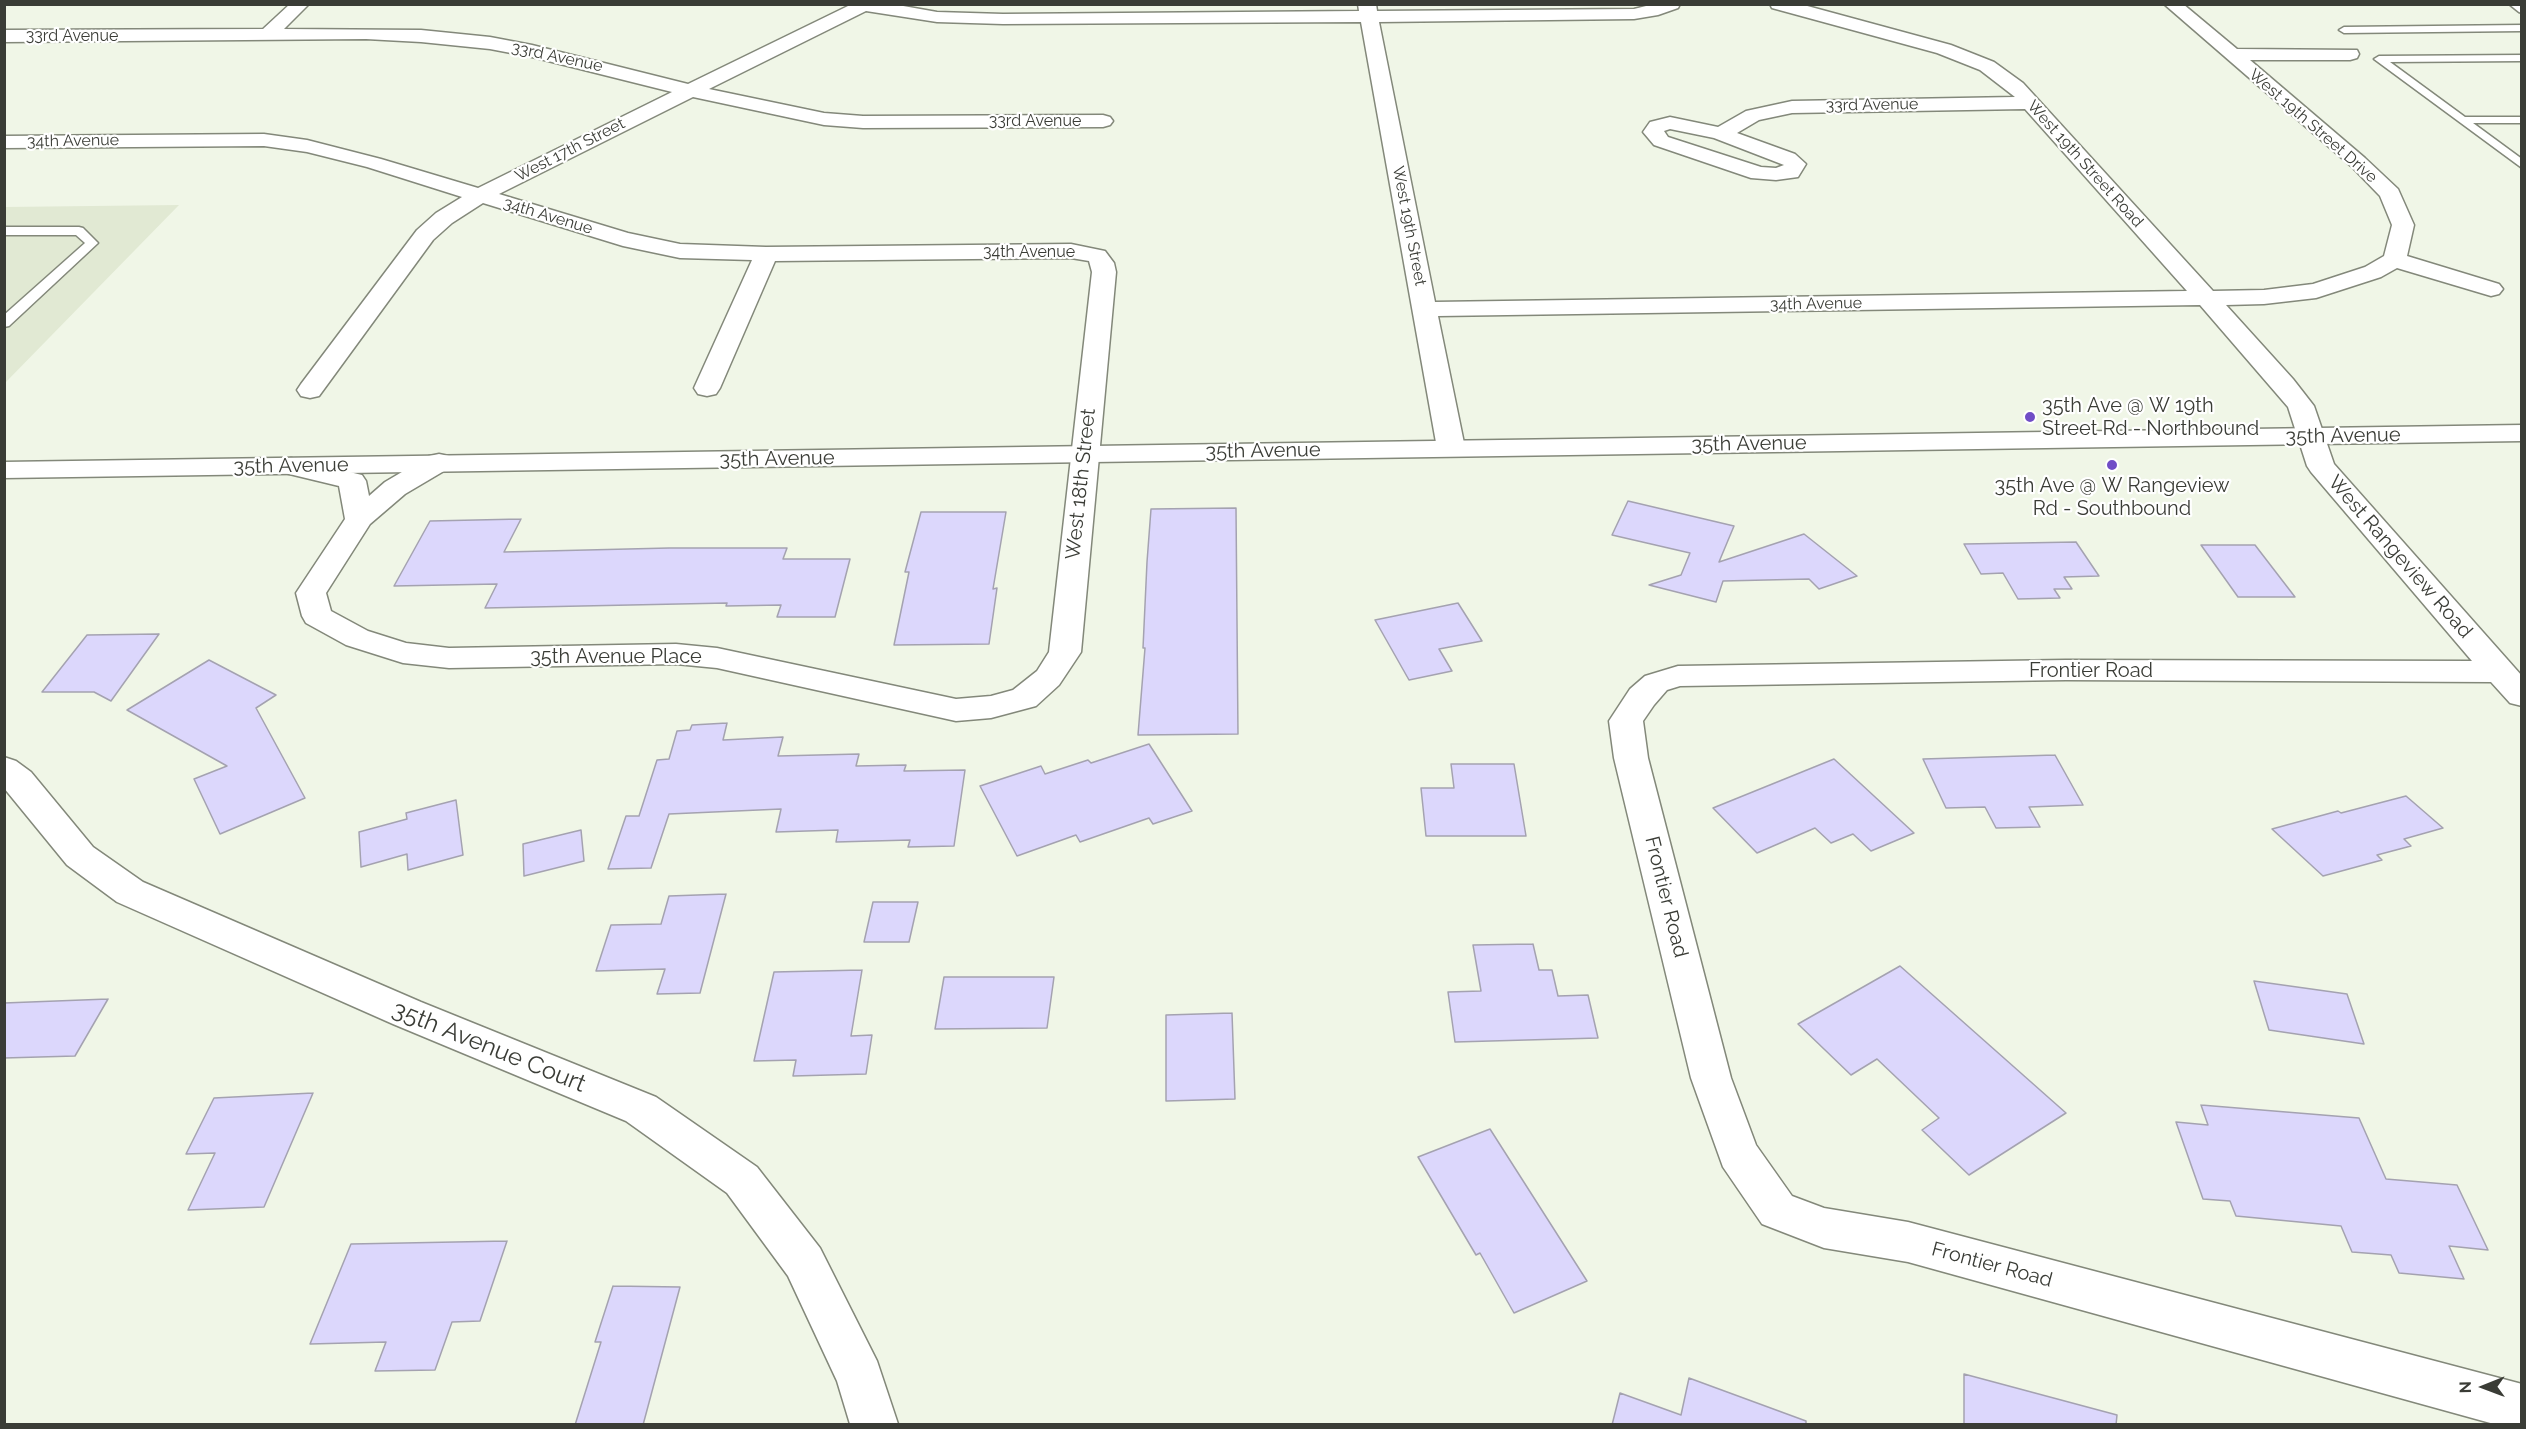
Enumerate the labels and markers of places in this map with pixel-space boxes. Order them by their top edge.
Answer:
place label: 35th Ave @ W 19th Street Rd - Northbound [2042,394,2259,441]
marker: 35th Ave @ W 19th Street Rd - Northbound [2023,410,2037,424]
marker: 35th Ave @ W Rangeview Rd - Southbound [2105,458,2119,472]
place label: 35th Ave @ W Rangeview Rd - Southbound [1995,474,2229,521]

